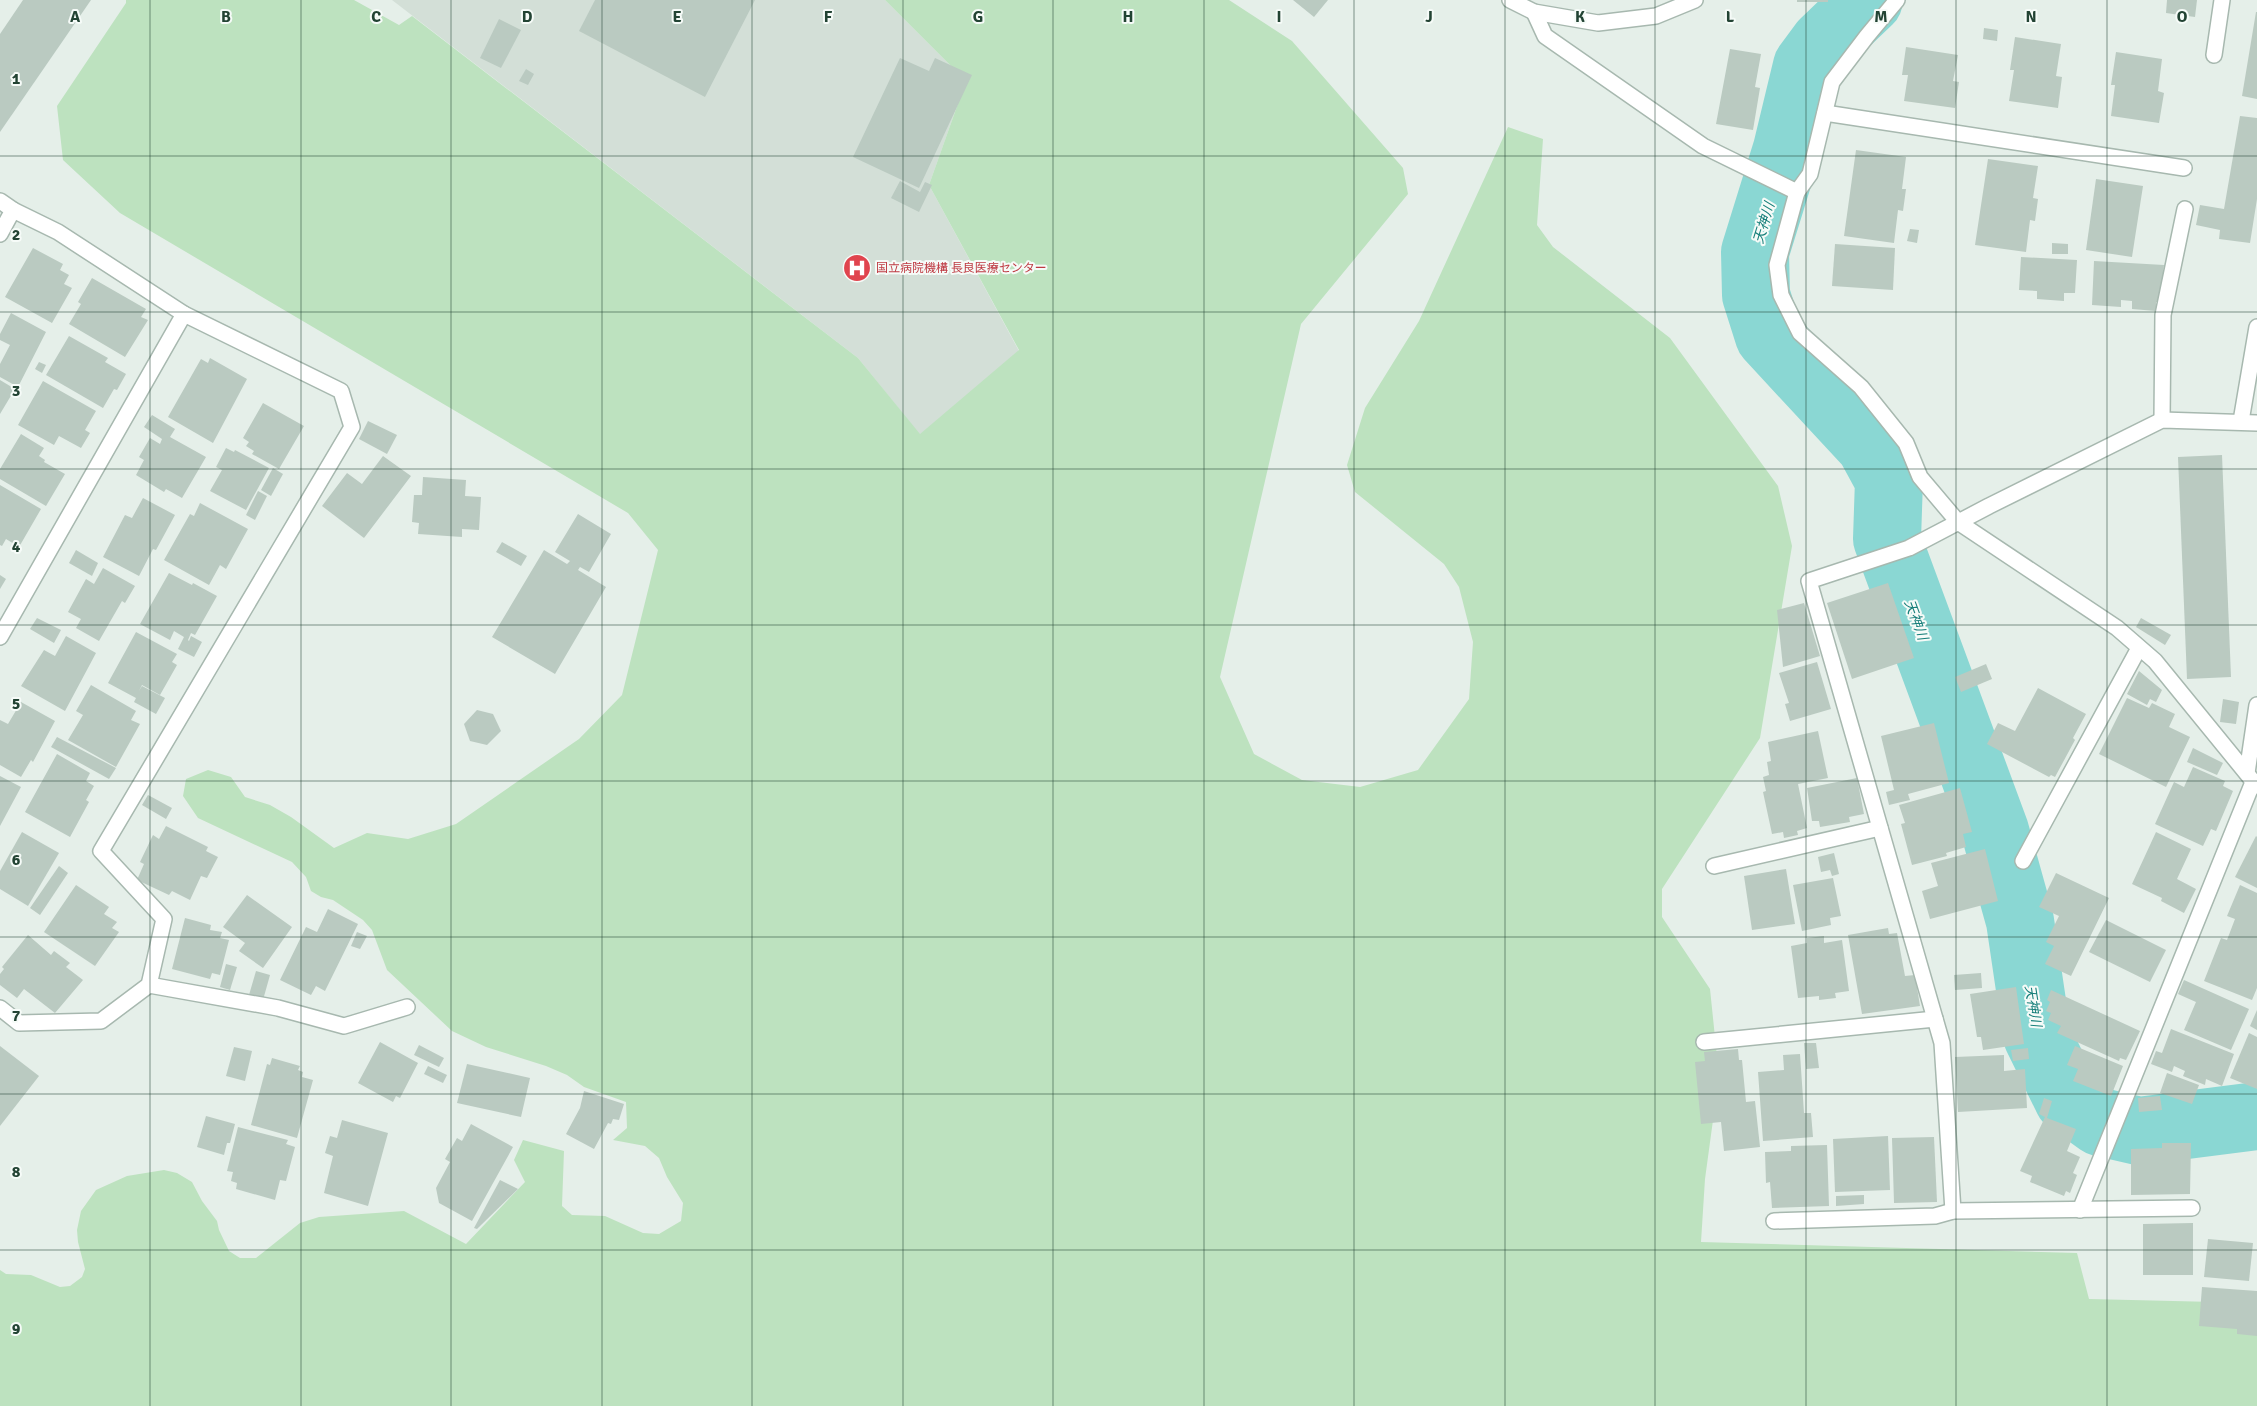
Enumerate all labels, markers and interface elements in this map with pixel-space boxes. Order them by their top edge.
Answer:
text: A [70,7,81,27]
text: B [221,7,231,27]
text: C [371,7,381,27]
text: D [522,7,533,27]
text: E [672,7,682,27]
text: F [824,7,833,27]
text: G [973,7,983,27]
text: H [1123,7,1133,27]
text: I [1276,7,1282,27]
text: J [1425,7,1433,27]
text: K [1575,7,1585,27]
text: L [1726,7,1735,27]
text: M [1874,7,1888,27]
text: N [2025,7,2037,27]
text: O [2177,7,2188,27]
text: 1 [12,69,21,89]
water label: 天神川 [1750,199,1779,246]
text: 2 [12,225,20,245]
hospital icon: 国立病院機構 長良医療センター [842,253,872,283]
place label: 国立病院機構 長良医療センター [876,261,1047,276]
text: 3 [12,381,20,401]
text: 4 [12,537,21,557]
water label: 天神川 [1901,597,1932,645]
text: 5 [12,694,20,714]
text: 6 [12,850,21,870]
water label: 天神川 [2021,984,2045,1030]
text: 7 [12,1006,21,1026]
text: 8 [12,1162,21,1182]
text: 9 [12,1319,21,1339]

